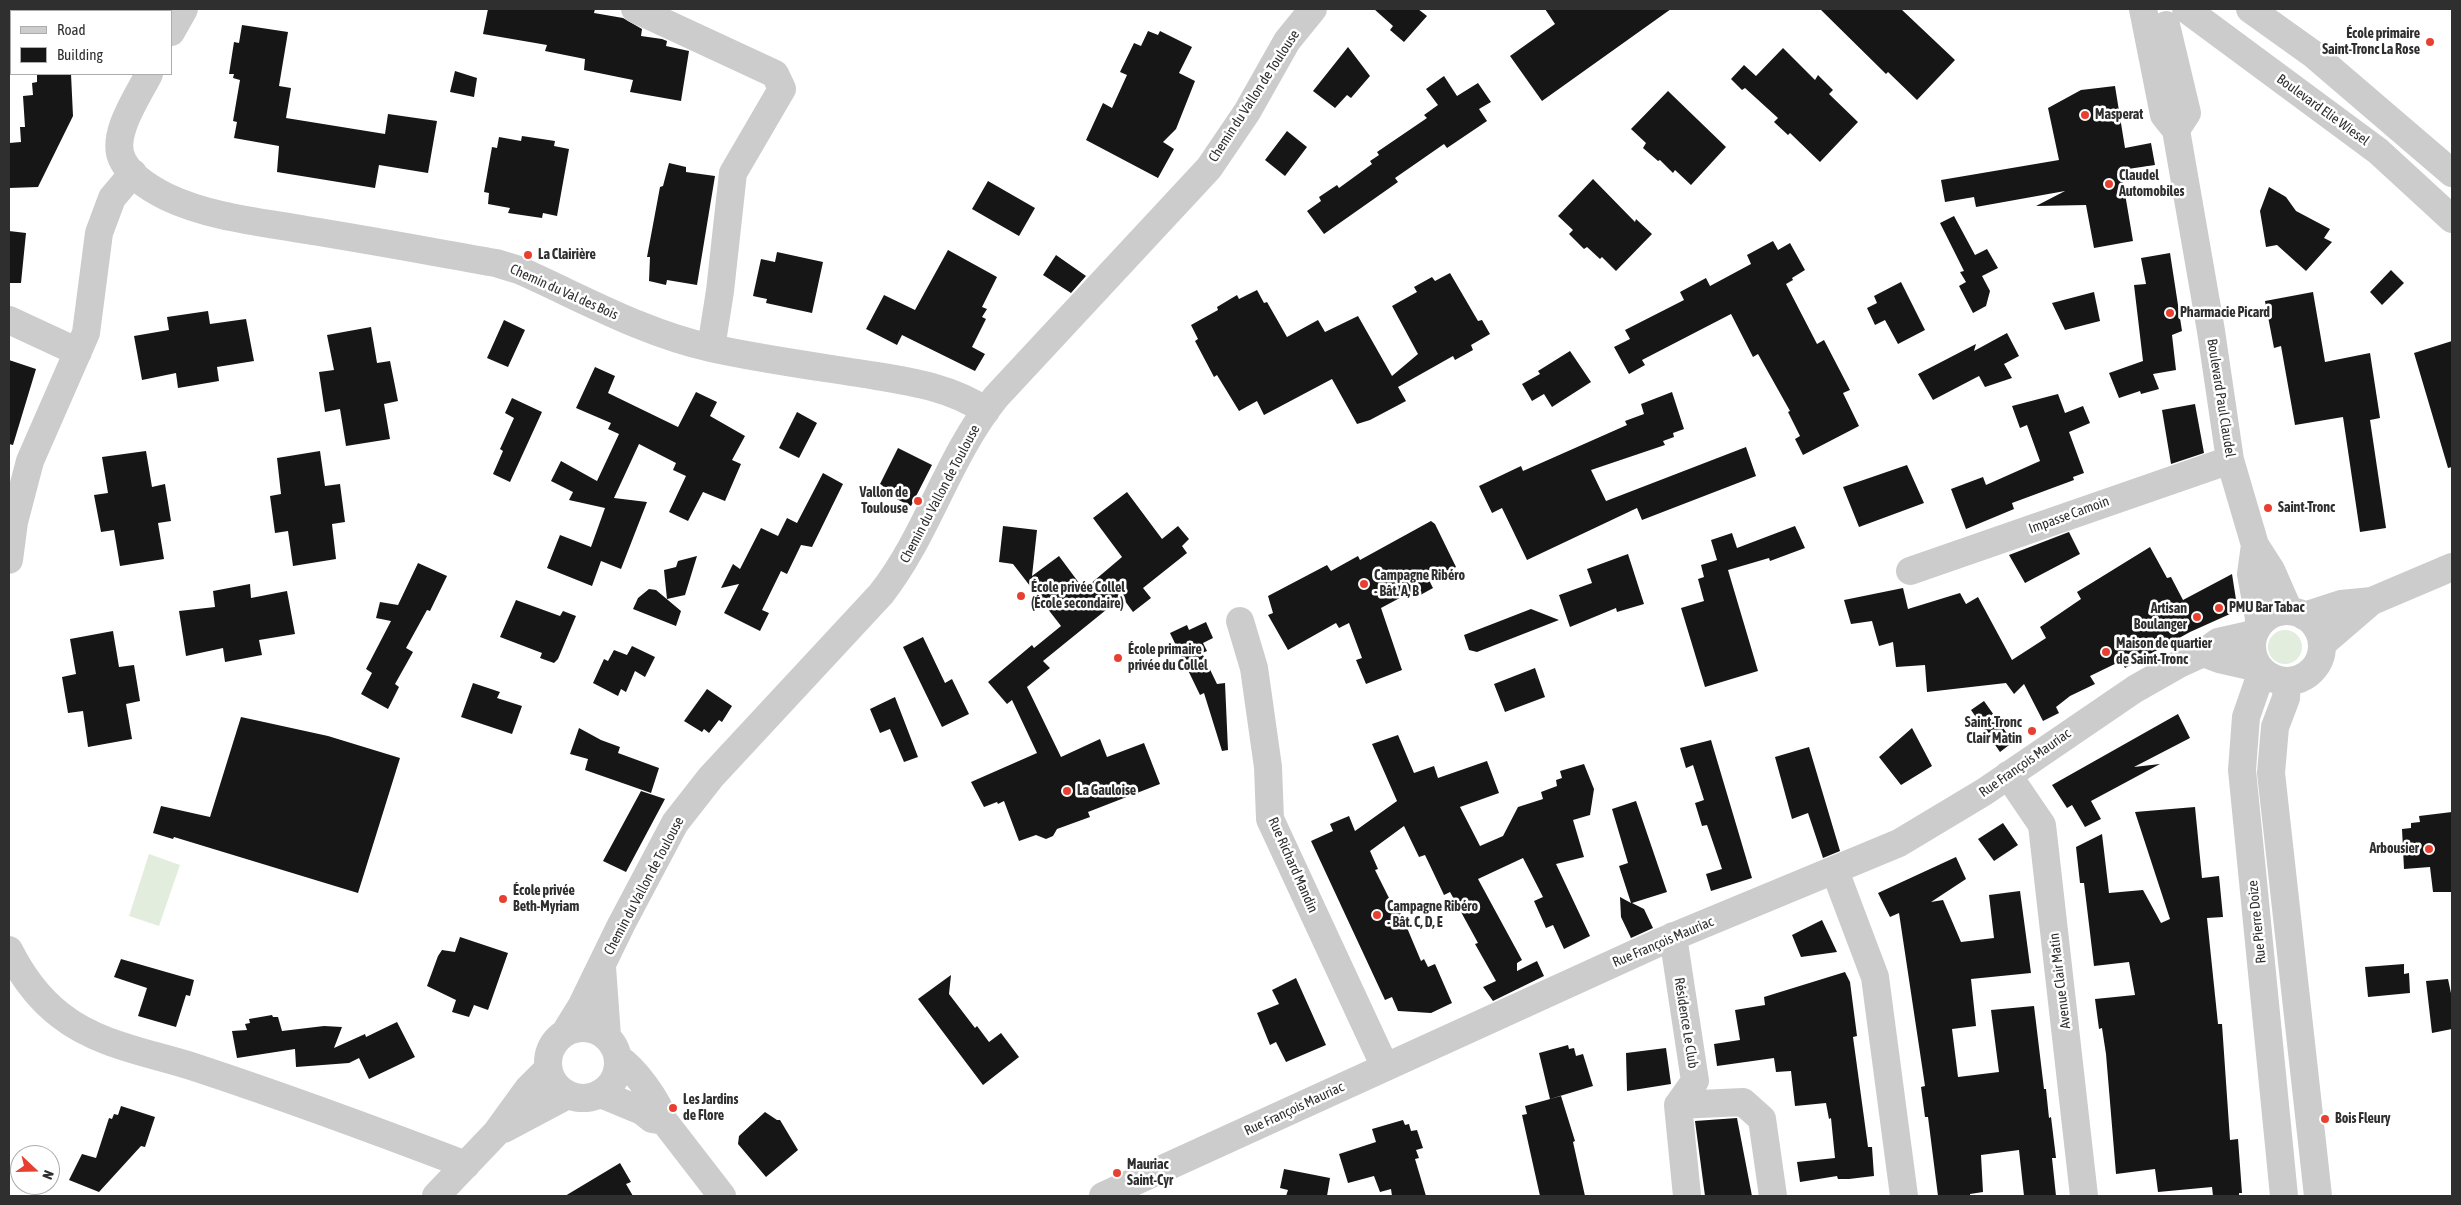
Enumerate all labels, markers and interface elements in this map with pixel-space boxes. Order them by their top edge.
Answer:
legend [10,10,172,75]
text: Road [57,21,86,38]
place label: École primaire Saint-Tronc La Rose [2322,26,2420,58]
street label: Chemin du Vallon de Toulouse [1205,27,1303,165]
marker: École primaire Saint-Tronc La Rose [2424,36,2436,48]
text: Building [57,46,103,63]
street label: Boulevard Elie Wiesel [2273,71,2373,149]
place label: Masperat [2095,107,2143,123]
marker: Masperat [2079,109,2091,121]
place label: Claudel Automobiles [2119,168,2184,200]
marker: Claudel Automobiles [2103,178,2115,190]
place label: La Clairière [538,247,596,263]
marker: La Clairière [522,249,534,261]
street label: Chemin du Val des Bois [507,261,621,323]
place label: Pharmacie Picard [2180,305,2270,321]
marker: Pharmacie Picard [2164,307,2176,319]
street label: Boulevard Paul Claudel [2203,337,2239,459]
street label: Chemin du Vallon de Toulouse [896,422,984,566]
place label: Vallon de Toulouse [859,485,908,518]
street label: Impasse Camoin [2026,493,2112,537]
marker: Vallon de Toulouse [912,495,924,507]
place label: Saint-Tronc [2278,500,2335,516]
marker: Saint-Tronc [2262,502,2274,514]
place label: Campagne Ribéro - Bât. A, B [1374,568,1465,600]
marker: Campagne Ribéro - Bât. A, B [1358,578,1370,590]
place label: École privée Collel (École secondaire) [1031,580,1125,612]
marker: École privée Collel (École secondaire) [1015,590,1027,602]
place label: PMU Bar Tabac [2229,600,2305,616]
place label: Artisan Boulanger [2134,601,2187,634]
marker: PMU Bar Tabac [2213,602,2225,614]
marker: Artisan Boulanger [2191,611,2203,623]
place label: Maison de quartier de Saint-Tronc [2116,636,2212,669]
place label: École primaire privée du Collel [1128,642,1208,674]
marker: Maison de quartier de Saint-Tronc [2100,646,2112,658]
marker: École primaire privée du Collel [1112,652,1124,664]
place label: Saint-Tronc Clair Matin [1965,715,2022,748]
street label: Rue François Mauriac [1976,725,2074,801]
marker: Saint-Tronc Clair Matin [2026,725,2038,737]
place label: La Gauloise [1077,783,1136,799]
marker: La Gauloise [1061,785,1073,797]
street label: Chemin du Vallon de Toulouse [600,814,688,958]
street label: Rue Richard Mandin [1264,815,1322,915]
place label: Arbousier [2369,841,2419,857]
marker: Arbousier [2423,843,2435,855]
street label: Rue Pierre Doize [2244,880,2270,964]
place label: École privée Beth-Myriam [513,883,579,916]
marker: École privée Beth-Myriam [497,893,509,905]
place label: Campagne Ribéro - Bât. C, D, E [1387,899,1478,932]
marker: Campagne Ribéro - Bât. C, D, E [1371,909,1383,921]
street label: Rue François Mauriac [1610,913,1716,971]
street label: Avenue Clair Matin [2046,932,2074,1030]
street label: Résidence Le Club [1671,976,1701,1070]
street label: Rue François Mauriac [1241,1079,1347,1139]
place label: Les Jardins de Flore [683,1092,738,1124]
marker: Les Jardins de Flore [667,1102,679,1114]
place label: Bois Fleury [2335,1111,2391,1127]
marker: Bois Fleury [2319,1113,2331,1125]
north arrow [10,1145,60,1195]
place label: Mauriac Saint-Cyr [1127,1157,1173,1190]
marker: Mauriac Saint-Cyr [1111,1167,1123,1179]
text: N [39,1168,57,1182]

